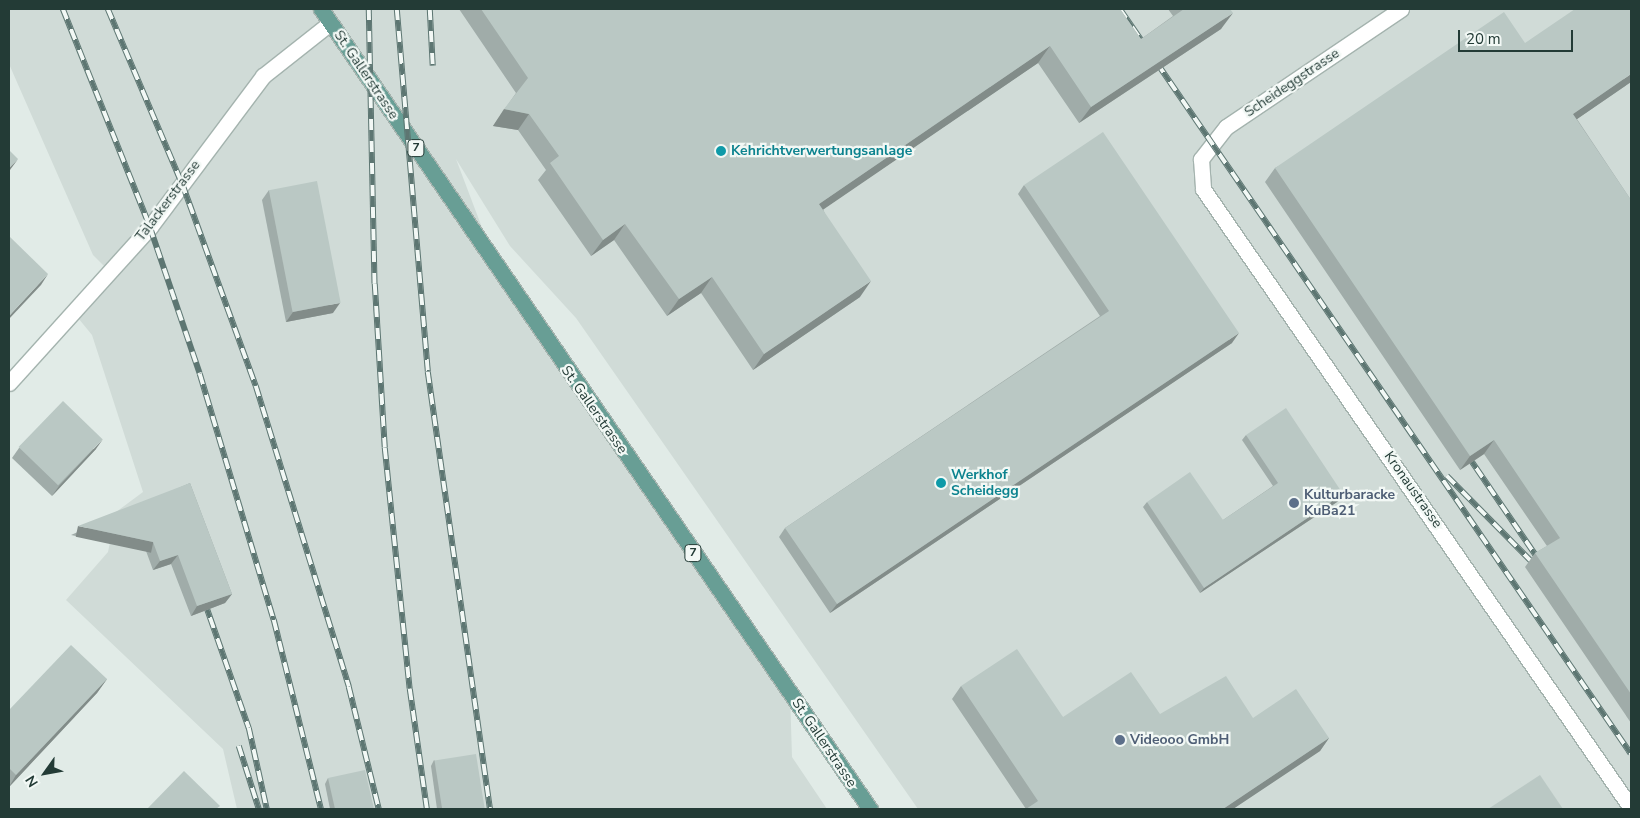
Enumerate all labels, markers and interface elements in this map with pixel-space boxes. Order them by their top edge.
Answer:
scale bar [1460,20,1575,52]
street label: St. Gallerstrasse [330,27,402,123]
text: 20 m [1466,29,1501,49]
street label: Scheideggstrasse [1241,45,1343,121]
road number: 7 [407,138,425,158]
place label: Kehrichtverwertungsanlage [731,143,912,159]
marker: Kehrichtverwertungsanlage [715,145,727,157]
street label: Talackerstrasse [132,157,204,245]
street label: St. Gallerstrasse [557,363,631,457]
street label: Kronaustrasse [1380,449,1446,531]
place label: Werkhof Scheidegg [951,467,1019,500]
marker: Werkhof Scheidegg [935,477,947,489]
place label: Kulturbaracke KuBa21 [1304,487,1395,520]
marker: Kulturbaracke KuBa21 [1288,497,1300,509]
road number: 7 [684,544,702,562]
street label: St. Gallerstrasse [788,695,860,791]
place label: Videooo GmbH [1130,732,1229,748]
marker: Videooo GmbH [1114,734,1126,746]
north arrow [20,748,70,798]
text: N [21,772,43,791]

